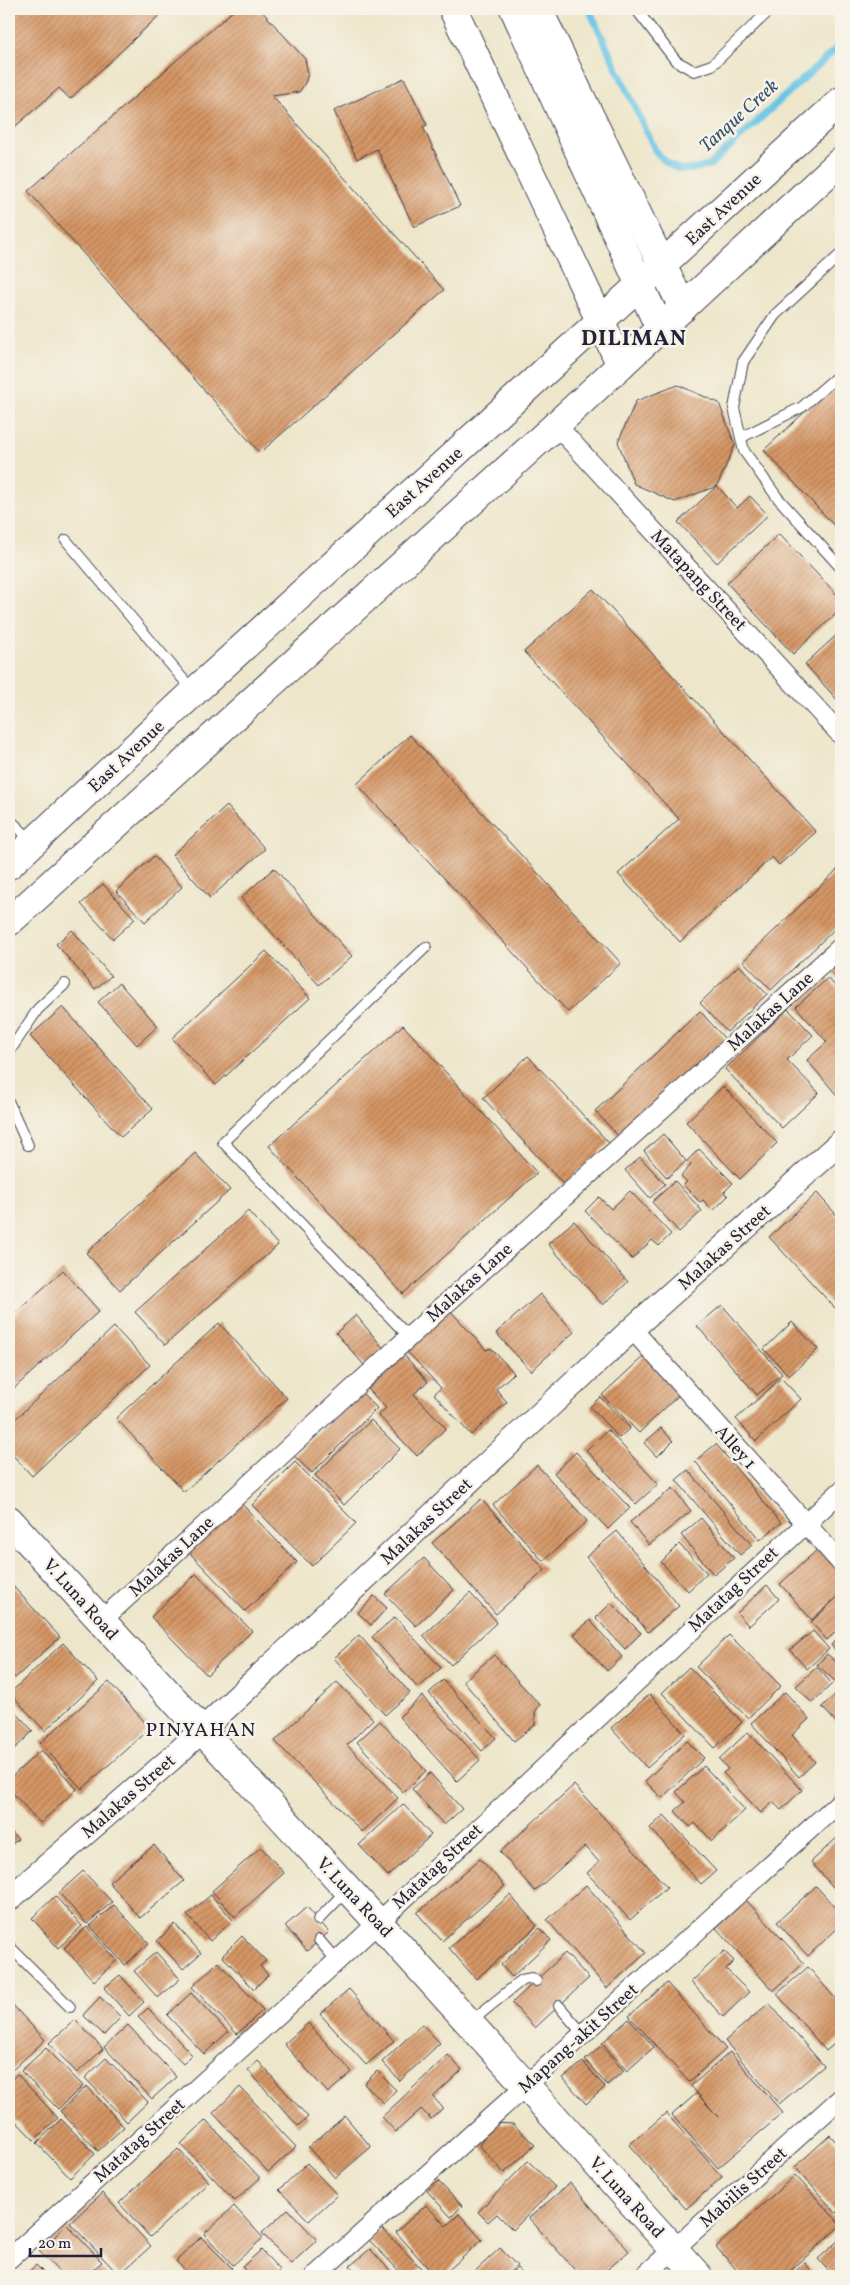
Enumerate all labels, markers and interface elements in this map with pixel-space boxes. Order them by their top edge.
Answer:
water label: Tanque Creek [694,74,785,159]
street label: East Avenue [680,168,768,252]
district label: DILIMAN [581,324,687,355]
street label: East Avenue [381,442,469,525]
street label: Matapang Street [644,525,752,637]
street label: East Avenue [83,715,171,799]
street label: Malakas Lane [722,967,820,1058]
street label: Malakas Street [673,1200,777,1297]
street label: Malakas Lane [421,1238,519,1329]
street label: Alley 1 [708,1420,761,1476]
street label: Malakas Street [376,1473,478,1571]
street label: Malakas Lane [124,1511,220,1603]
street label: Matatag Street [683,1541,785,1639]
street label: V. Luna Road [36,1554,123,1646]
district label: PINYAHAN [146,1717,256,1745]
street label: Malakas Street [77,1749,181,1845]
street label: Matatag Street [387,1818,489,1916]
street label: V. Luna Road [310,1852,398,1944]
street label: Mapang-akit Street [513,1978,645,2100]
street label: Matatag Street [89,2093,191,2189]
street label: Mabilis Street [695,2142,793,2234]
street label: V. Luna Road [582,2152,669,2244]
scale bar [30,2225,101,2257]
text: 20 m [38,2234,71,2255]

